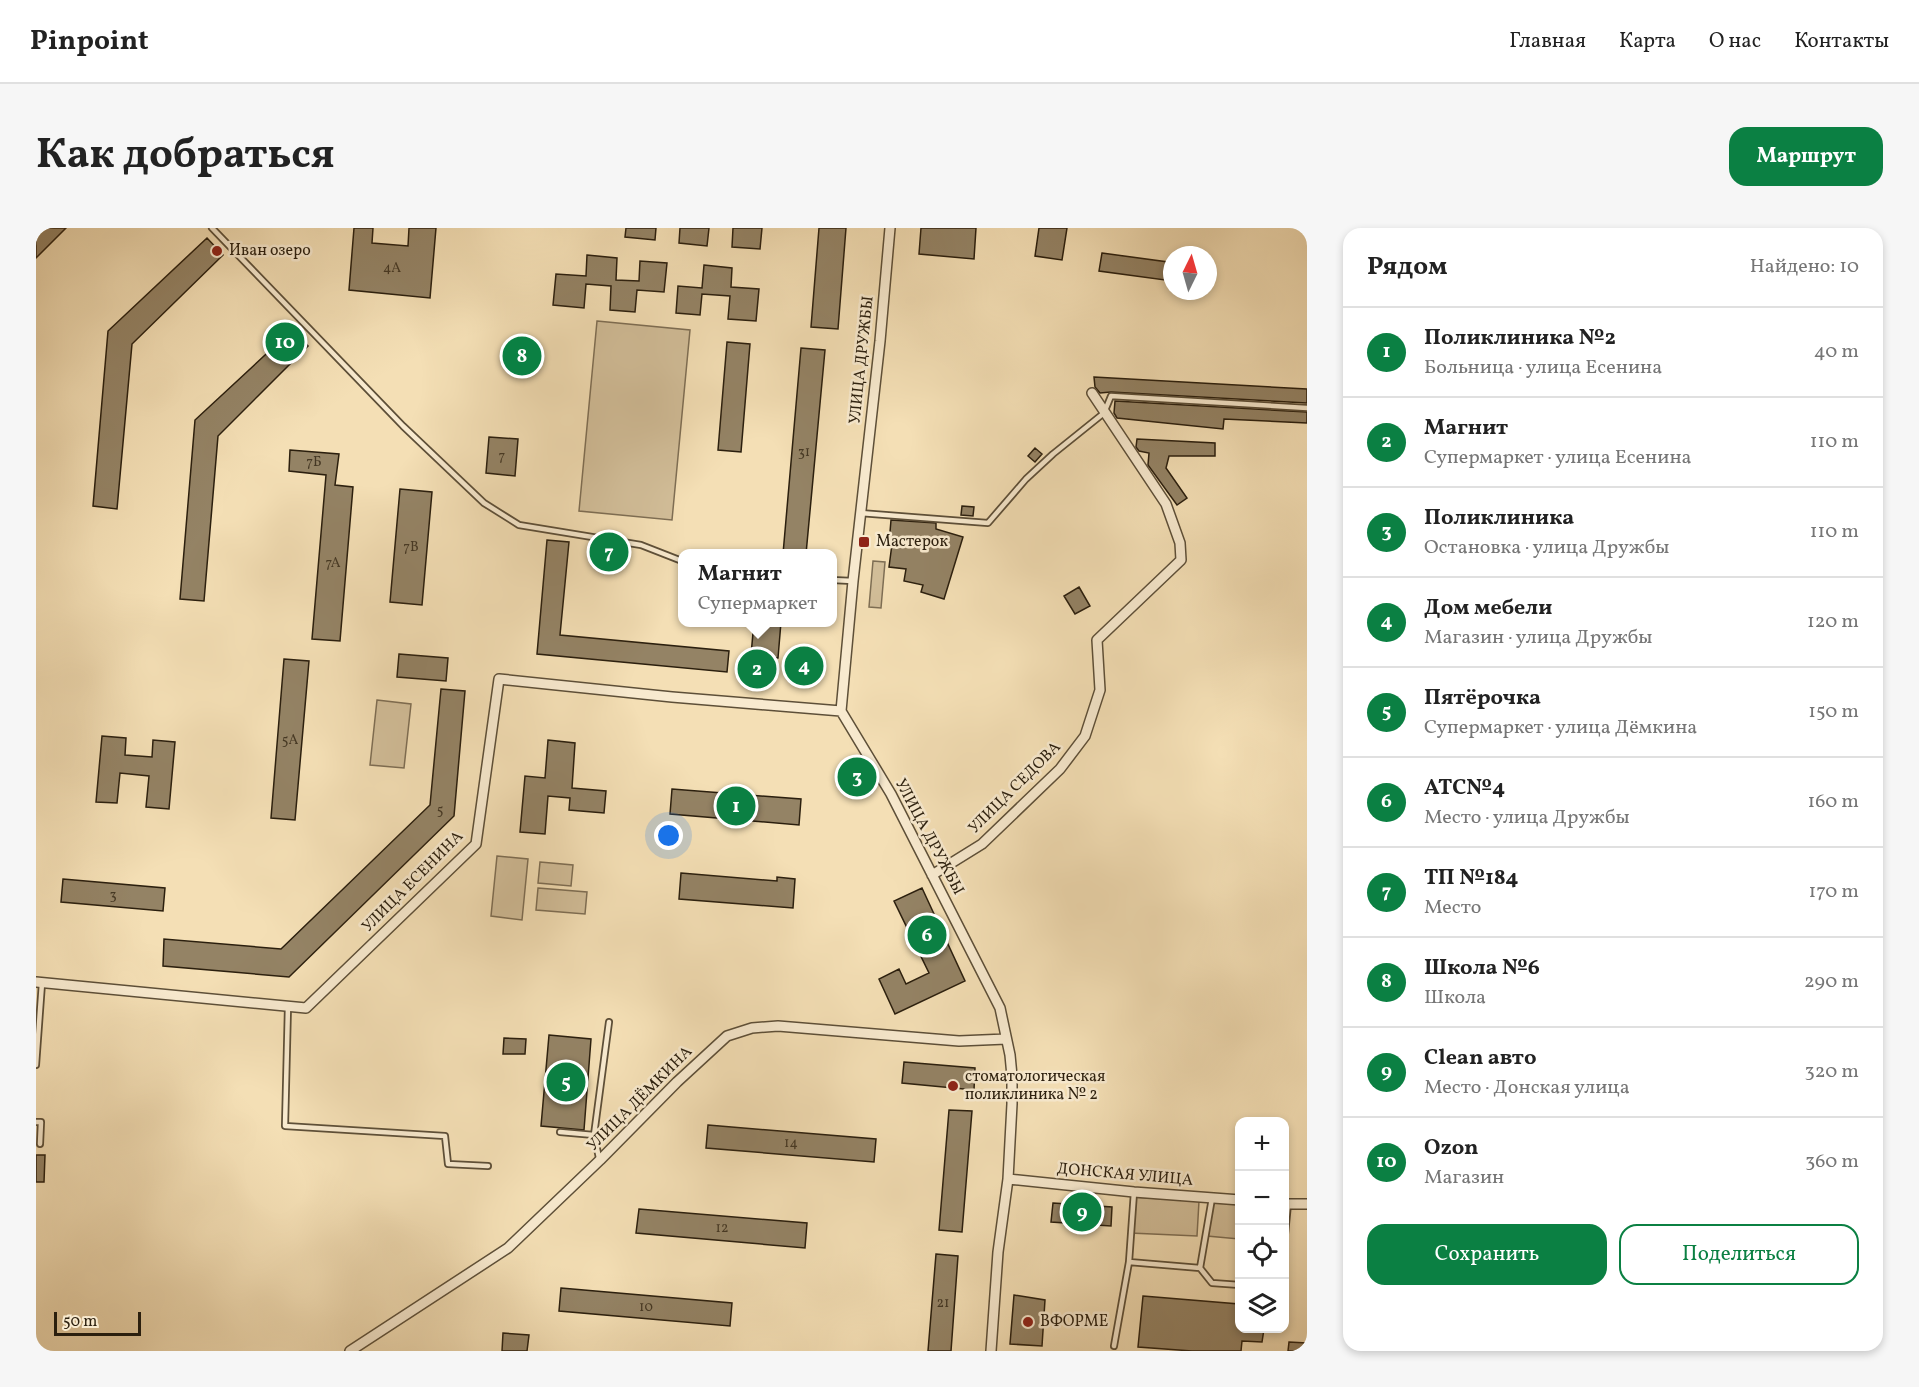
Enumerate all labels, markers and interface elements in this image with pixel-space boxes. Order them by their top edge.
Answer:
text: Pinpoint [30,22,148,61]
text: Главная [1509,27,1586,56]
text: Карта [1619,27,1676,56]
text: О нас [1709,27,1761,56]
text: Контакты [1794,27,1889,56]
text: Как добраться [36,127,335,186]
button: Маршрут [1729,127,1883,186]
place label: Иван озеро [229,240,311,262]
marker: Иван озеро [210,244,224,258]
north arrow [1163,246,1217,300]
text: Рядом [1367,249,1447,285]
text: Найдено: 10 [1750,253,1859,281]
house number: 4А [383,259,401,278]
street label: УЛИЦА ДРУЖБЫ [844,295,880,425]
pin: 10 [266,320,304,364]
text: Поликлиника №2 [1424,323,1616,354]
pin: 8 [502,334,542,378]
text: 1 [1382,338,1391,366]
text: 40 m [1814,338,1859,366]
text: Больница · улица Есенина [1424,354,1662,382]
text: Магнит [1424,413,1508,444]
text: 2 [1381,428,1392,456]
text: 110 m [1810,428,1859,456]
house number: 31 [798,443,810,462]
text: Супермаркет · улица Есенина [1424,444,1692,472]
house number: 7 [499,447,506,466]
house number: 7Б [306,453,322,472]
text: Поликлиника [1424,503,1574,534]
text: 3 [1381,518,1392,546]
text: 110 m [1810,518,1859,546]
pin: 7 [590,530,628,574]
place label: Мастерок [876,531,948,553]
text: Остановка · улица Дружбы [1424,534,1669,562]
marker: Мастерок [857,535,871,549]
house number: 7В [403,538,419,557]
popup [678,549,837,627]
house number: 7А [325,554,341,573]
text: Магнит [698,559,782,590]
text: Супермаркет [698,590,817,618]
text: Дом мебели [1424,593,1552,624]
text: 4 [1380,608,1393,636]
text: 120 m [1807,608,1859,636]
text: Магазин · улица Дружбы [1424,624,1652,652]
pin: 4 [784,644,824,688]
pin: 2 [738,646,776,692]
text: Пятёрочка [1424,683,1541,714]
text: 5 [1382,698,1391,726]
text: 150 m [1808,698,1859,726]
text: Супермаркет · улица Дёмкина [1424,714,1697,742]
house number: 5А [282,731,298,750]
street label: УЛИЦА СЕДОВА [964,737,1066,839]
pin: 3 [838,754,876,800]
text: АТС№4 [1424,773,1505,804]
street label: УЛИЦА ДРУЖБЫ [889,775,969,899]
pin: 1 [716,784,756,828]
text: 6 [1381,788,1392,816]
text: 160 m [1807,788,1859,816]
house number: 5 [437,801,443,820]
text: Место · улица Дружбы [1424,804,1630,832]
your location [654,821,683,850]
street label: УЛИЦА ЕСЕНИНА [357,826,469,938]
text: ТП №184 [1424,863,1519,894]
text: 7 [1382,878,1391,906]
text: 170 m [1809,878,1859,906]
house number: 3 [109,886,117,905]
text: Место [1424,894,1481,922]
pin: 6 [908,912,946,958]
text: Школа №6 [1424,953,1540,984]
text: 8 [1381,968,1392,996]
text: 290 m [1804,968,1859,996]
text: Школа [1424,984,1486,1012]
street label: УЛИЦА ДЁМКИНА [582,1041,698,1157]
text: Сlean авто [1424,1043,1537,1074]
text: 9 [1381,1058,1392,1086]
text: 320 m [1804,1058,1859,1086]
pin: 5 [546,1060,586,1104]
place label: стоматологическая поликлиника № 2 [965,1066,1105,1106]
text: Место · Донская улица [1424,1074,1630,1102]
marker: стоматологическая поликлиника № 2 [946,1079,960,1093]
map controls [1235,1117,1289,1333]
button: + [1235,1117,1289,1171]
text: Ozon [1424,1133,1479,1164]
house number: 14 [784,1134,798,1153]
text: 10 [1376,1148,1397,1176]
text: 360 m [1805,1148,1859,1176]
street label: ДОНСКАЯ УЛИЦА [1056,1158,1194,1192]
text: Магазин [1424,1164,1504,1192]
button: − [1235,1171,1289,1225]
pin: 9 [1062,1190,1102,1234]
house number: 12 [716,1219,728,1238]
button: Сохранить [1367,1224,1607,1285]
button: Поделиться [1619,1224,1859,1285]
button: locate [1235,1225,1289,1279]
button: layers [1235,1279,1289,1333]
house number: 21 [937,1294,949,1313]
house number: 10 [639,1298,653,1317]
scale bar [54,1309,141,1336]
text: 50 m [63,1311,97,1333]
place label: ВФОРМЕ [1040,1311,1108,1333]
marker: ВФОРМЕ [1021,1315,1035,1329]

